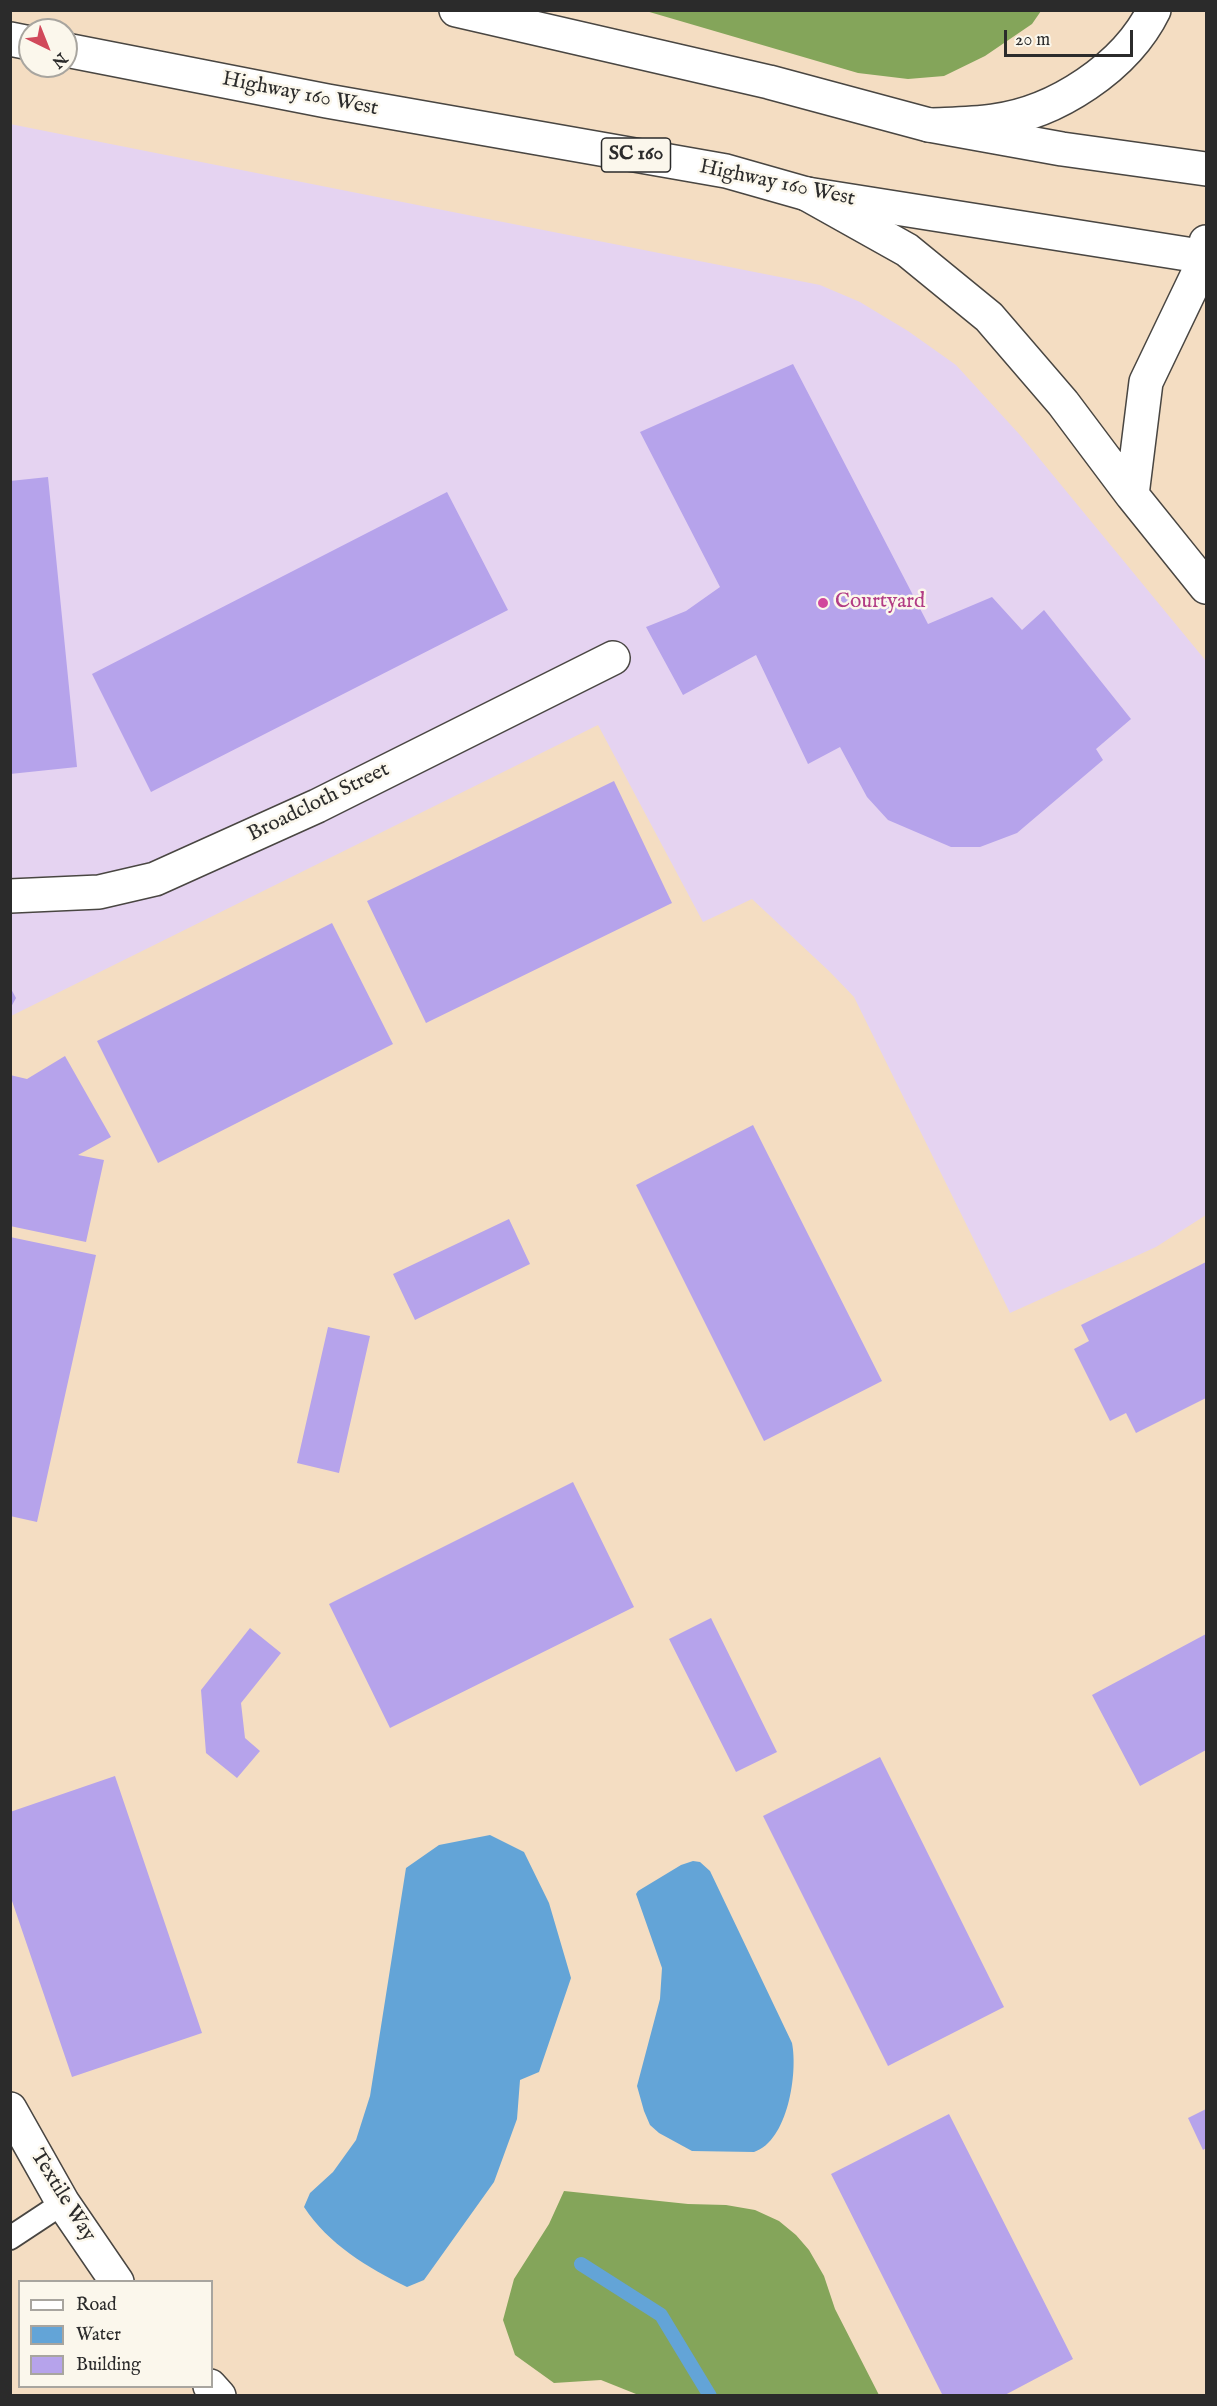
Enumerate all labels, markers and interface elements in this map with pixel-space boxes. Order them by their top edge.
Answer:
north arrow [18,18,78,78]
scale bar [1007,18,1136,56]
text: 20 m [1015,29,1050,52]
text: N [47,48,71,72]
street label: Highway 160 West [220,68,380,122]
road number: SC 160 [602,138,670,172]
street label: Highway 160 West [697,155,857,213]
place label: Courtyard [835,590,925,616]
marker: Courtyard [816,596,830,610]
street label: Broadcloth Street [244,758,394,848]
street label: Textile Way [24,2145,100,2247]
legend [18,2280,213,2388]
text: Road [76,2294,117,2317]
text: Water [76,2324,121,2347]
text: Building [76,2354,141,2377]

